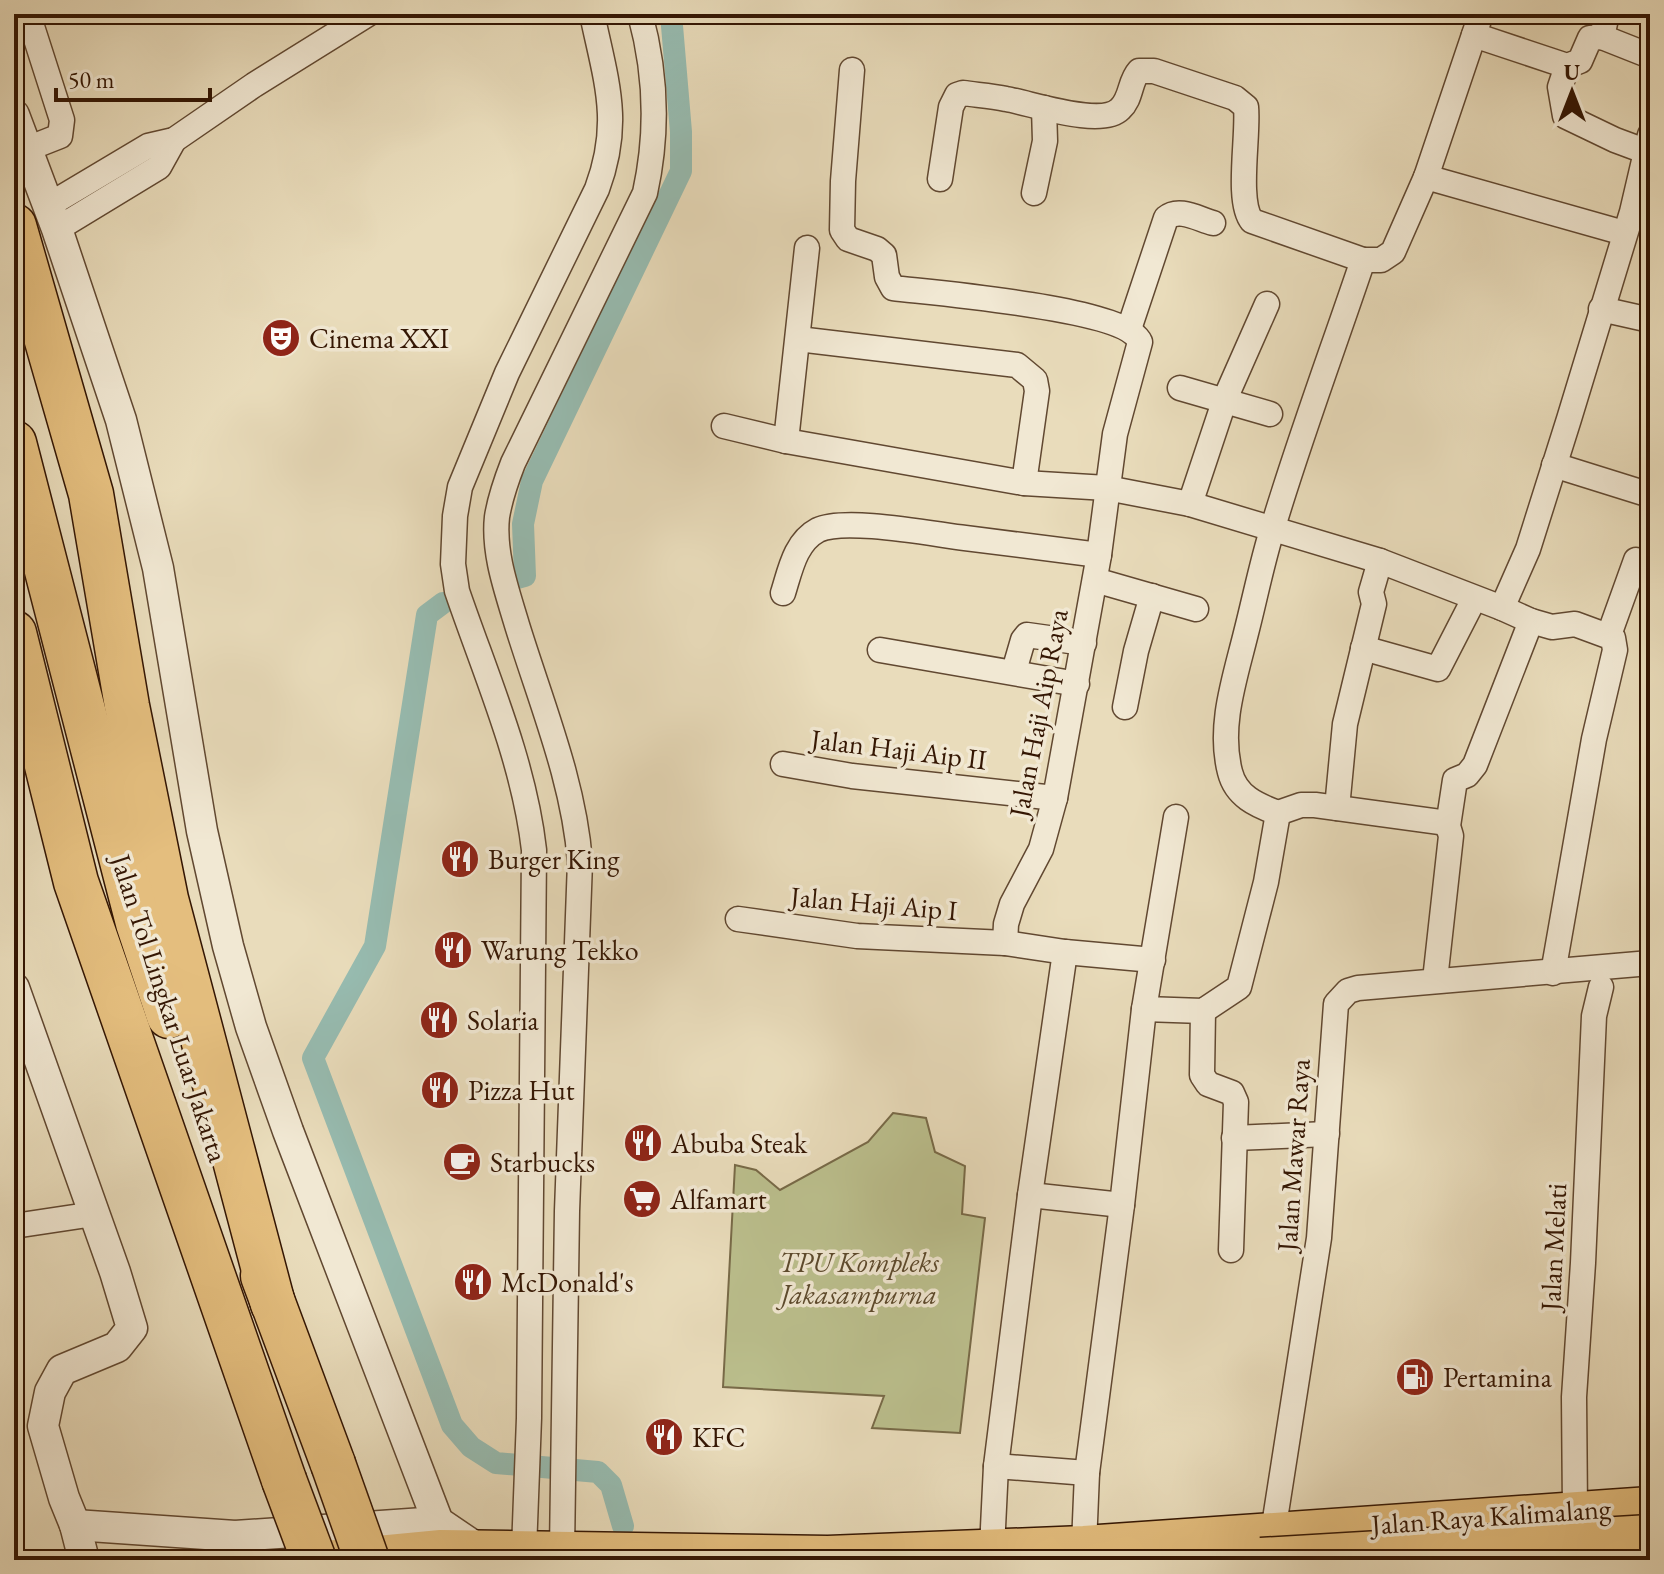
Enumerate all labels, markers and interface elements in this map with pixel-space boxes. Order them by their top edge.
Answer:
scale bar [56,52,210,102]
north arrow [1532,52,1612,132]
text: U [1564,58,1581,87]
text: 50 m [68,64,115,95]
theatre icon: Cinema XXI [260,317,302,359]
place label: Cinema XXI [309,320,450,356]
street label: Jalan Haji Aip Raya [1000,605,1076,822]
street label: Jalan Haji Aip II [807,720,989,778]
restaurant icon: Burger King [439,838,481,880]
place label: Burger King [488,841,620,877]
street label: Jalan Tol Lingkar Luar Jakarta [103,848,237,1167]
street label: Jalan Haji Aip I [787,878,959,928]
restaurant icon: Warung Tekko [432,929,474,971]
place label: Warung Tekko [481,932,639,968]
restaurant icon: Solaria [418,999,460,1041]
place label: Solaria [467,1002,540,1038]
street label: Jalan Mawar Raya [1268,1057,1318,1255]
restaurant icon: Pizza Hut [419,1069,461,1111]
place label: Pizza Hut [468,1072,575,1108]
restaurant icon: Abuba Steak [622,1122,664,1164]
place label: Abuba Steak [670,1125,808,1161]
cafe icon: Starbucks [441,1141,483,1183]
place label: Starbucks [490,1144,595,1180]
supermarket icon: Alfamart [621,1178,663,1220]
place label: Alfamart [669,1181,767,1217]
street label: Jalan Melati [1532,1182,1574,1314]
park label: TPU Kompleks Jakasampurna [775,1244,939,1312]
restaurant icon: McDonald's [452,1261,494,1303]
place label: McDonald's [501,1264,634,1300]
fuel station icon: Pertamina [1394,1356,1436,1398]
place label: Pertamina [1443,1359,1553,1395]
restaurant icon: KFC [643,1416,685,1458]
place label: KFC [692,1419,745,1455]
street label: Jalan Raya Kalimalang [1368,1490,1613,1542]

